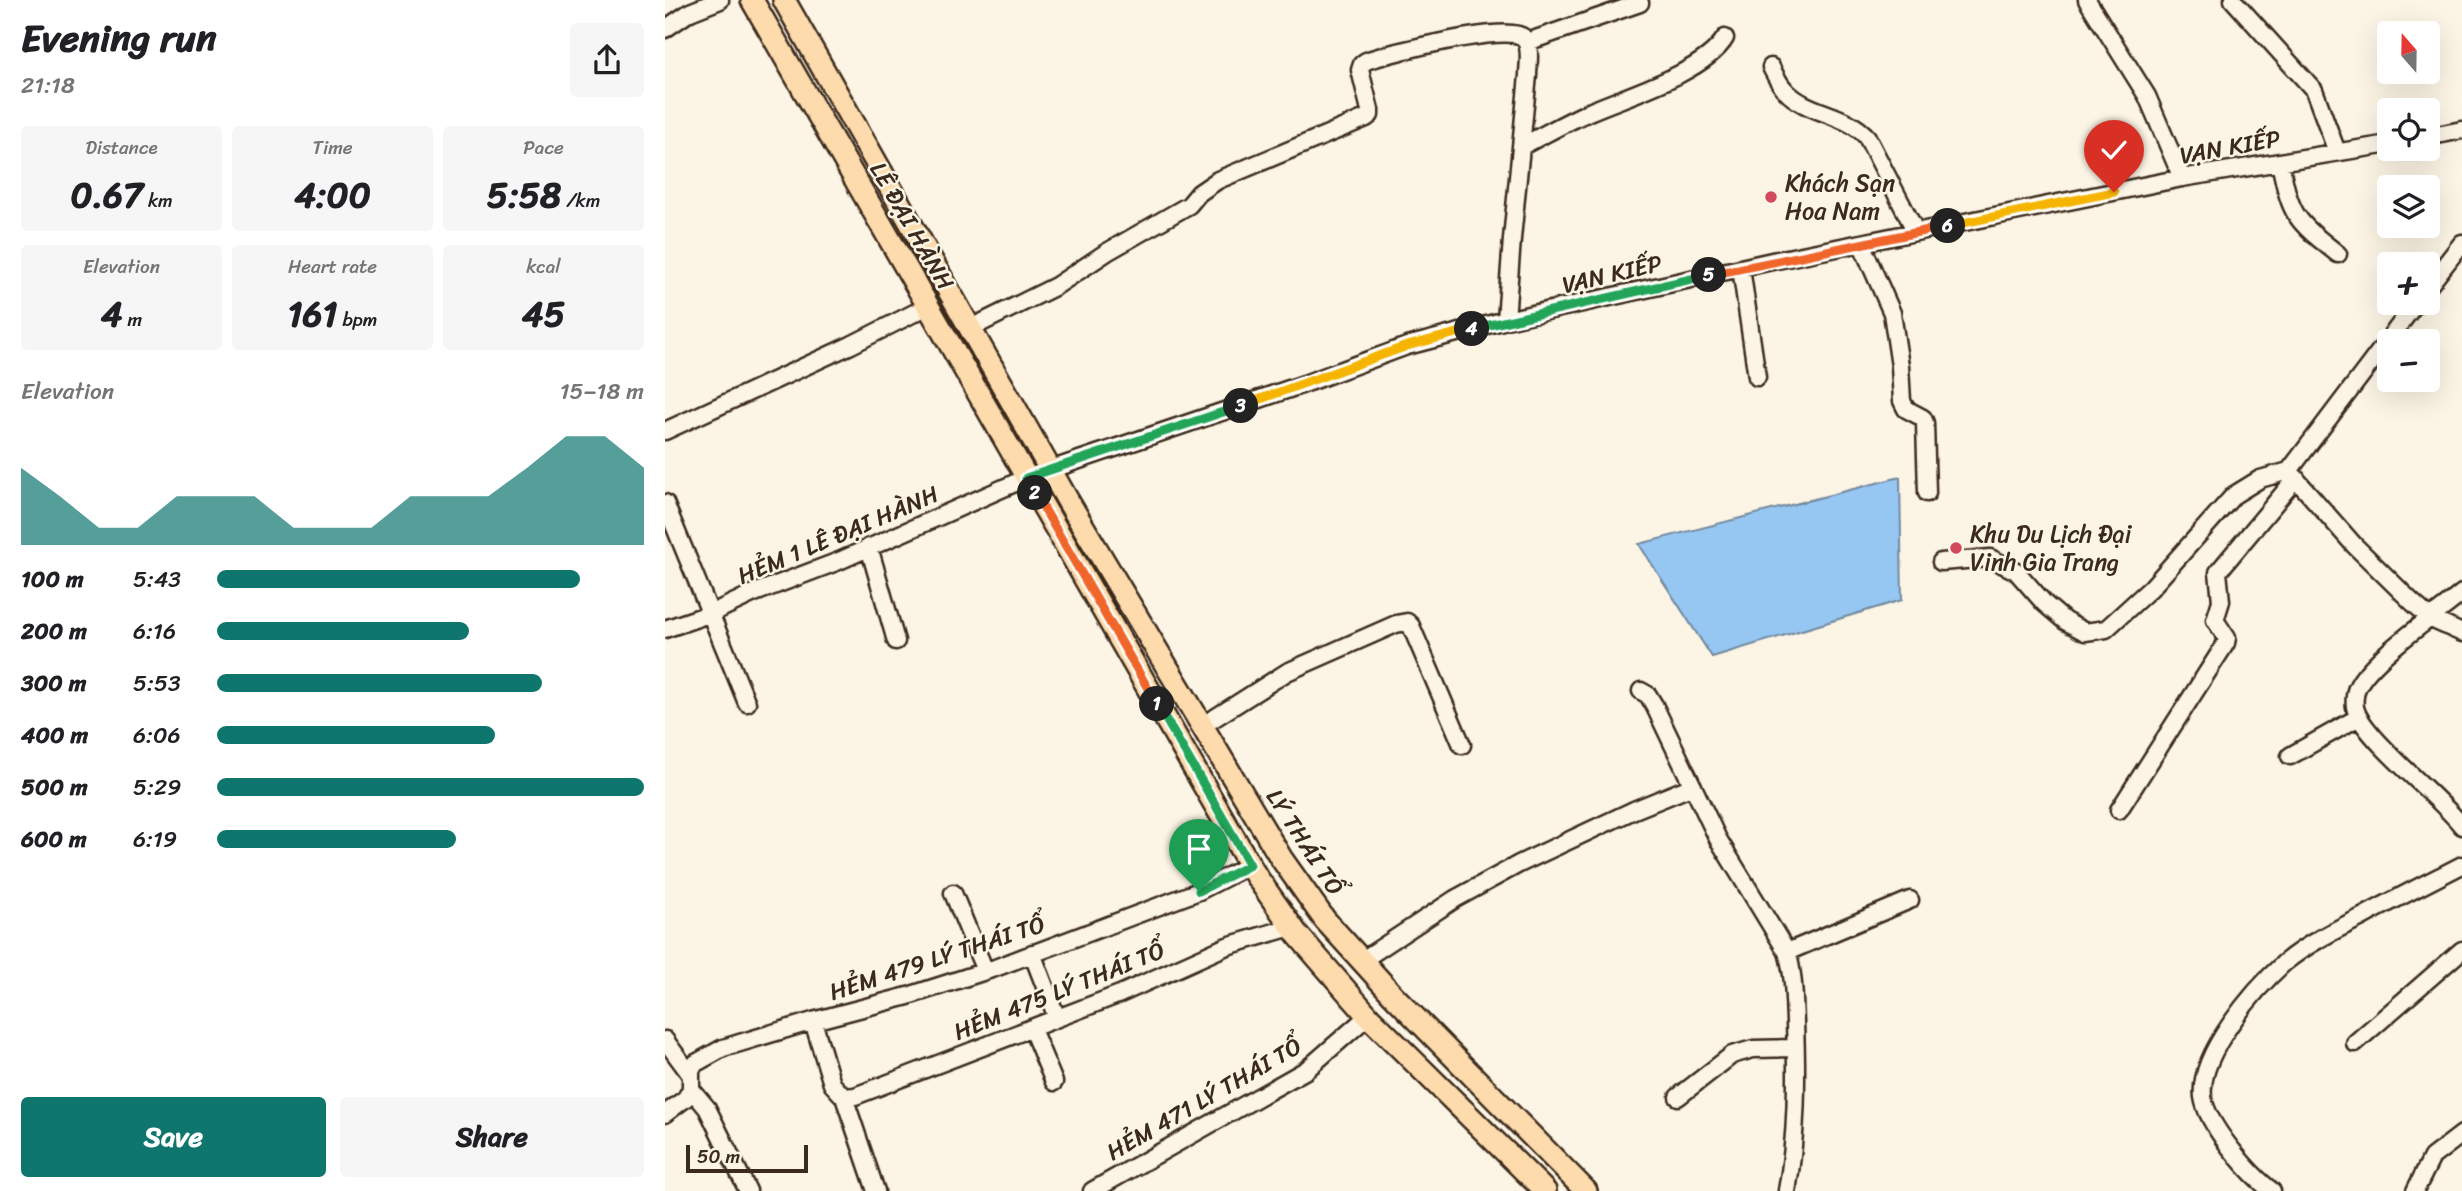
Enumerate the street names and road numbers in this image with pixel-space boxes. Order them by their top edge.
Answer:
street label: VẠN KIẾP [2176,117,2284,176]
street label: LÊ ĐẠI HÀNH [858,154,966,298]
street label: VẠN KIẾP [1558,242,1666,306]
street label: HẺM 1 LÊ ĐẠI HÀNH [730,474,946,596]
street label: LÝ THÁI TỔ [1254,780,1357,906]
street label: HẺM 479 LÝ THÁI TỔ [823,902,1053,1013]
street label: HẺM 475 LÝ THÁI TỔ [947,928,1173,1053]
street label: HẺM 471 LÝ THÁI TỔ [1098,1024,1312,1172]

